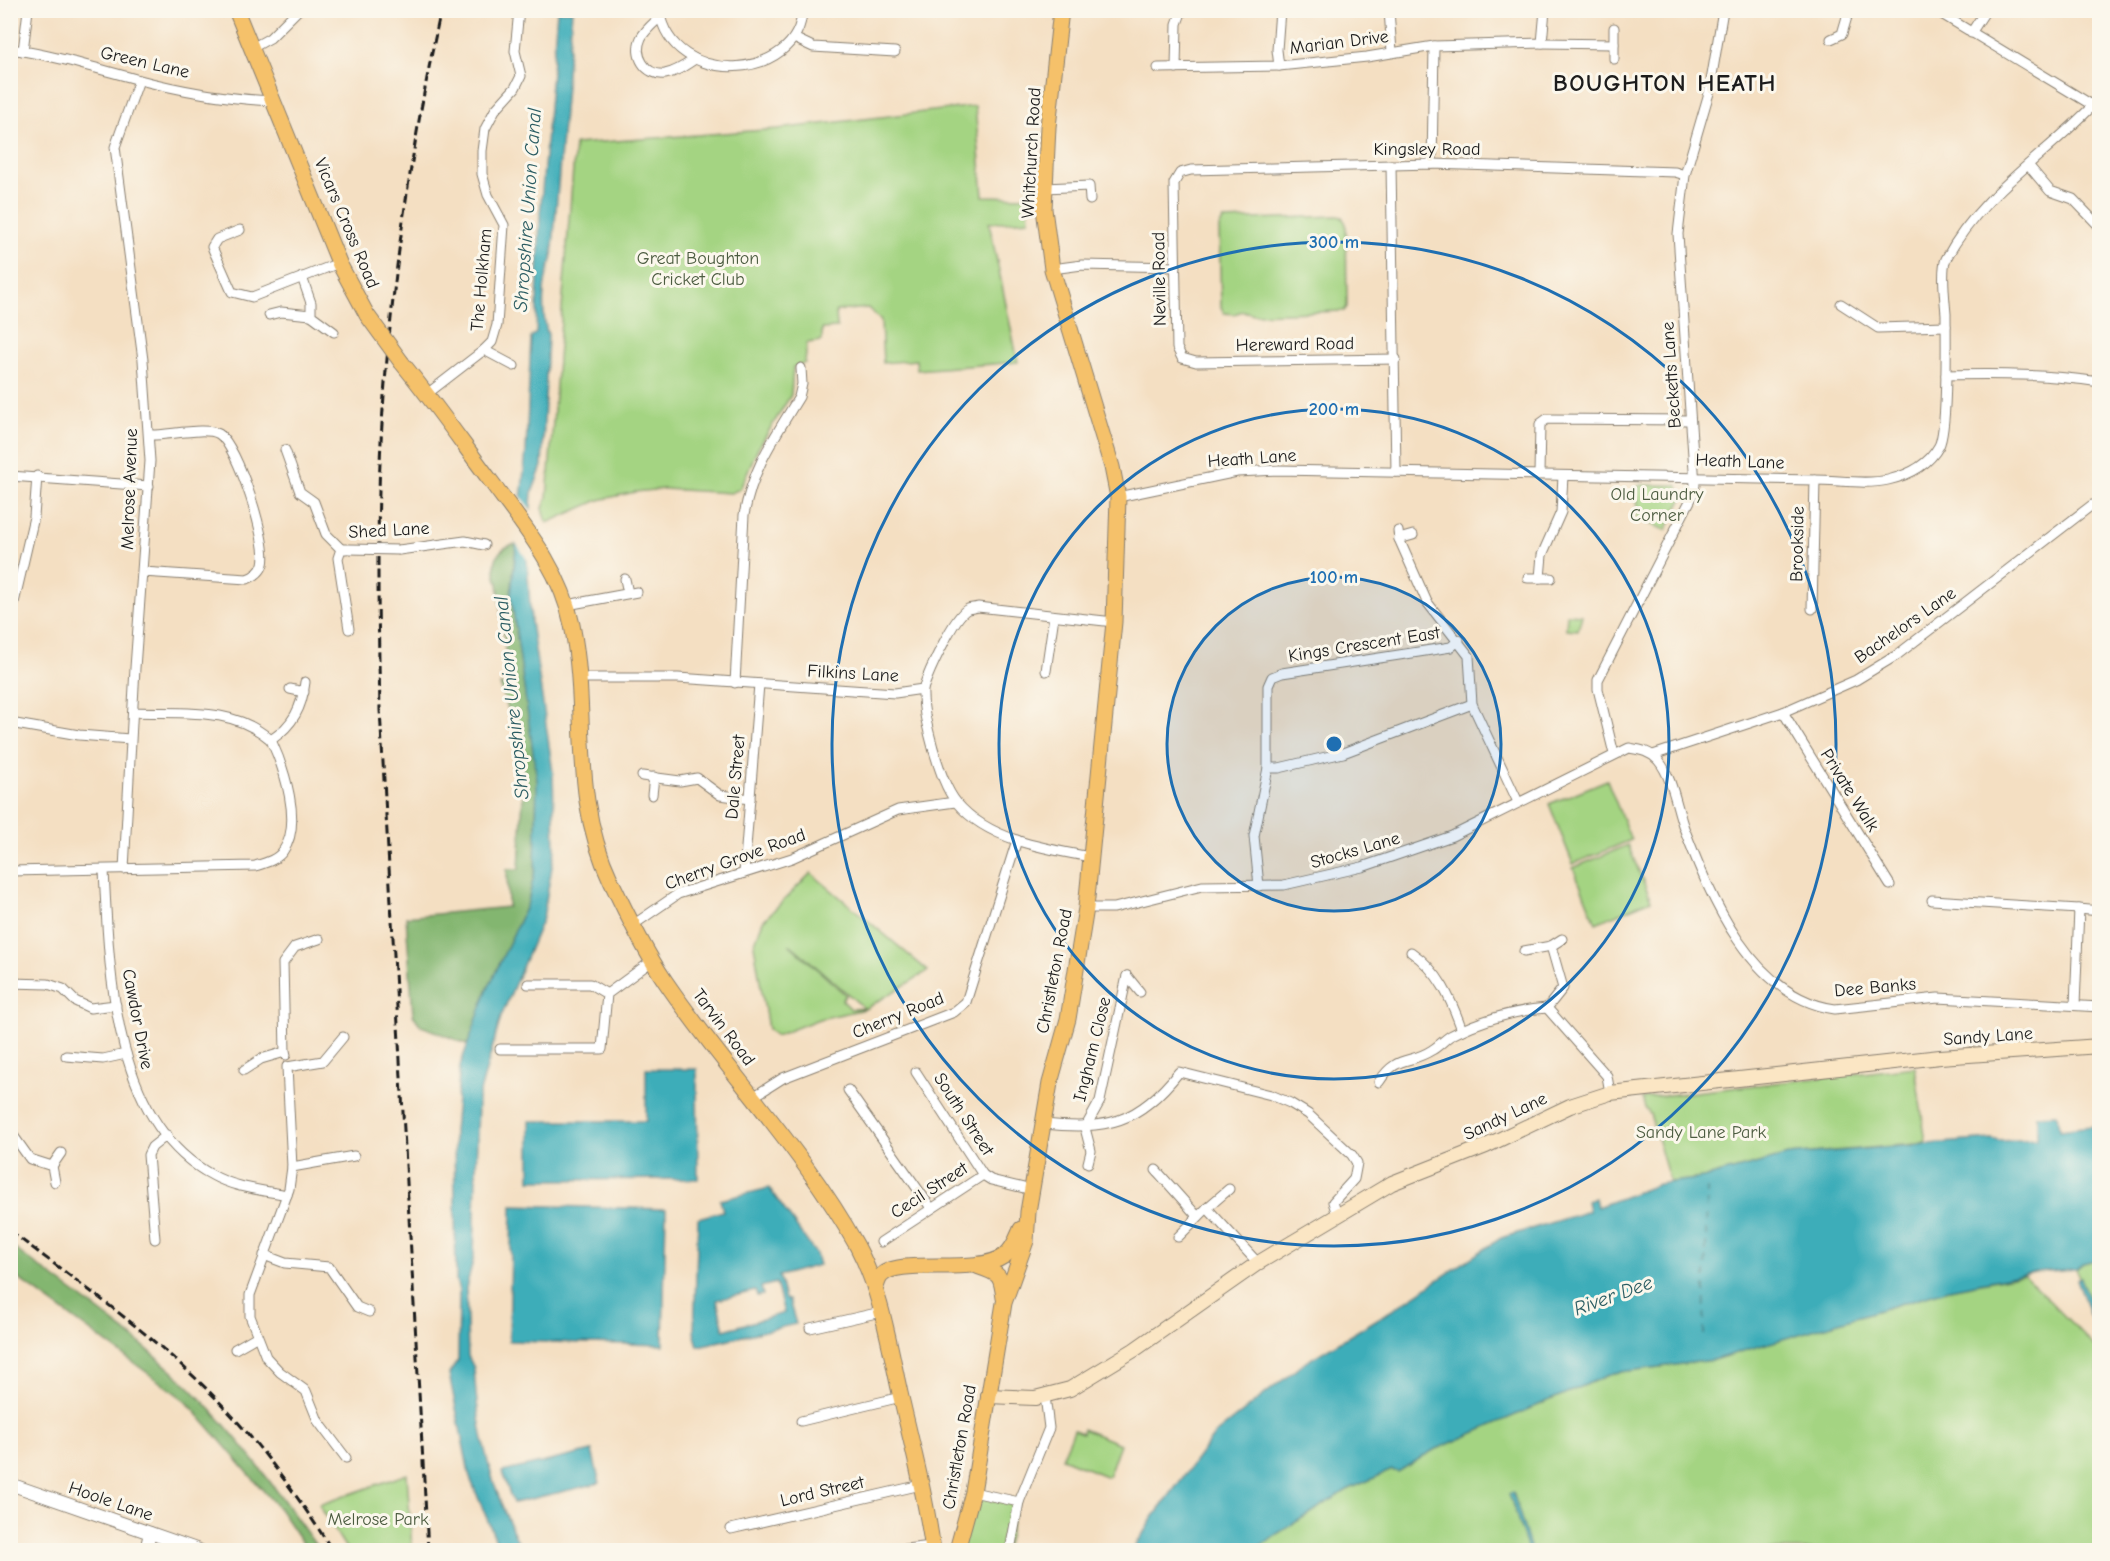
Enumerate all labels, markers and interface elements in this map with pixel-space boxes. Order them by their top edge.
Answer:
street label: Marian Drive [1288,26,1390,59]
street label: Green Lane [98,42,191,83]
district label: BOUGHTON HEATH [1553,69,1777,97]
street label: Whitchurch Road [1018,87,1045,219]
water label: Shropshire Union Canal [509,107,546,313]
street label: Kingsley Road [1373,139,1481,160]
street label: Vicars Cross Road [310,155,383,291]
street label: The Holkham [467,228,496,332]
street label: Neville Road [1148,232,1171,326]
text: 300 m [1309,232,1359,253]
park label: Great Boughton Cricket Club [637,248,759,290]
street label: Becketts Lane [1657,321,1686,429]
street label: Hereward Road [1236,333,1354,356]
text: 200 m [1309,399,1359,420]
street label: Melrose Avenue [117,428,142,550]
street label: Heath Lane [1207,445,1297,472]
street label: Heath Lane [1695,449,1785,474]
park label: Old Laundry Corner [1611,484,1704,526]
street label: Brookside [1786,506,1809,582]
street label: Shed Lane [348,518,430,543]
text: 100 m [1310,567,1358,588]
street label: Bachelors Lane [1851,583,1960,668]
water label: Shropshire Union Canal [489,595,534,801]
street label: Kings Crescent East [1287,622,1442,667]
street label: Filkins Lane [807,661,899,686]
street label: Dale Street [721,733,750,820]
centre of rings [1324,734,1344,754]
street label: Private Walk [1816,745,1883,836]
street label: Cherry Grove Road [662,824,808,895]
street label: Stocks Lane [1308,828,1402,873]
street label: Christleton Road [1032,907,1077,1035]
street label: Cawdor Drive [117,967,158,1071]
street label: Dee Banks [1833,973,1917,1002]
street label: Tarvin Road [688,985,759,1070]
street label: Cherry Road [849,988,947,1043]
street label: Ingham Close [1069,995,1116,1104]
street label: Sandy Lane [1943,1023,2034,1050]
street label: South Street [929,1069,999,1160]
street label: Sandy Lane [1460,1088,1550,1145]
park label: Sandy Lane Park [1636,1122,1766,1143]
street label: Cecil Street [887,1157,973,1223]
water label: River Dee [1571,1271,1656,1320]
street label: Christleton Road [938,1383,981,1511]
street label: Lord Street [778,1471,867,1511]
street label: Hoole Lane [66,1477,156,1526]
park label: Melrose Park [327,1509,429,1530]

